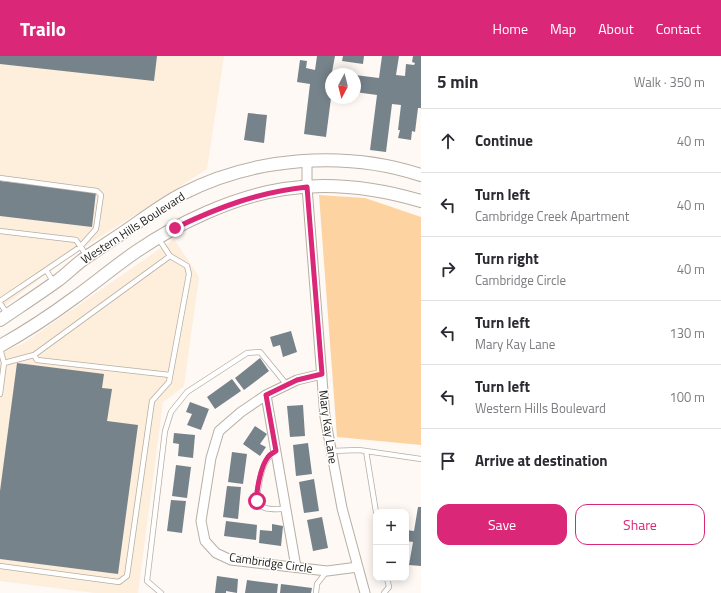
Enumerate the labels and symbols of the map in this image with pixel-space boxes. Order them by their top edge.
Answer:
north arrow [325,68,361,104]
street label: Western Hills Boulevard [77,187,189,268]
route end [166,219,184,237]
street label: Mary Kay Lane [314,389,343,465]
route start [248,492,266,510]
street label: Cambridge Circle [228,547,314,578]

